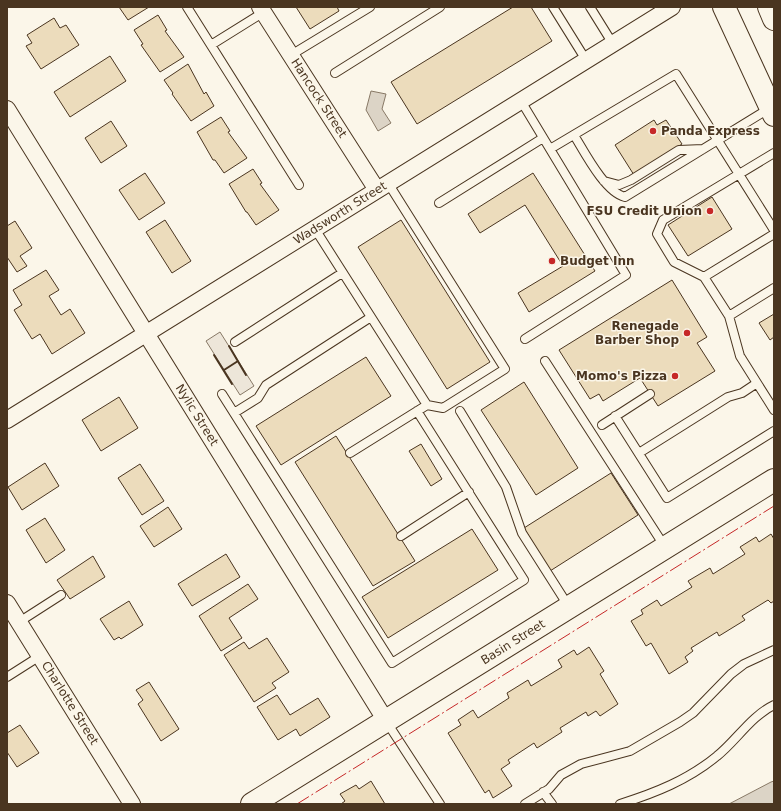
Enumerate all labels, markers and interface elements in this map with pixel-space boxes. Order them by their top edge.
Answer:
street label: Hancock Street [288,56,350,141]
place label: Panda Express [661,124,760,138]
marker: Panda Express [648,126,658,136]
street label: Wadsworth Street [291,179,389,247]
place label: FSU Credit Union [587,204,702,218]
marker: FSU Credit Union [705,206,715,216]
place label: Budget Inn [560,254,634,268]
marker: Budget Inn [547,256,557,266]
place label: Renegade Barber Shop [595,319,679,347]
marker: Renegade Barber Shop [682,328,692,338]
place label: Momo's Pizza [576,369,667,383]
marker: Momo's Pizza [670,371,680,381]
street label: Nylic Street [173,382,222,448]
street label: Basin Street [478,617,548,667]
street label: Charlotte Street [39,659,102,748]

